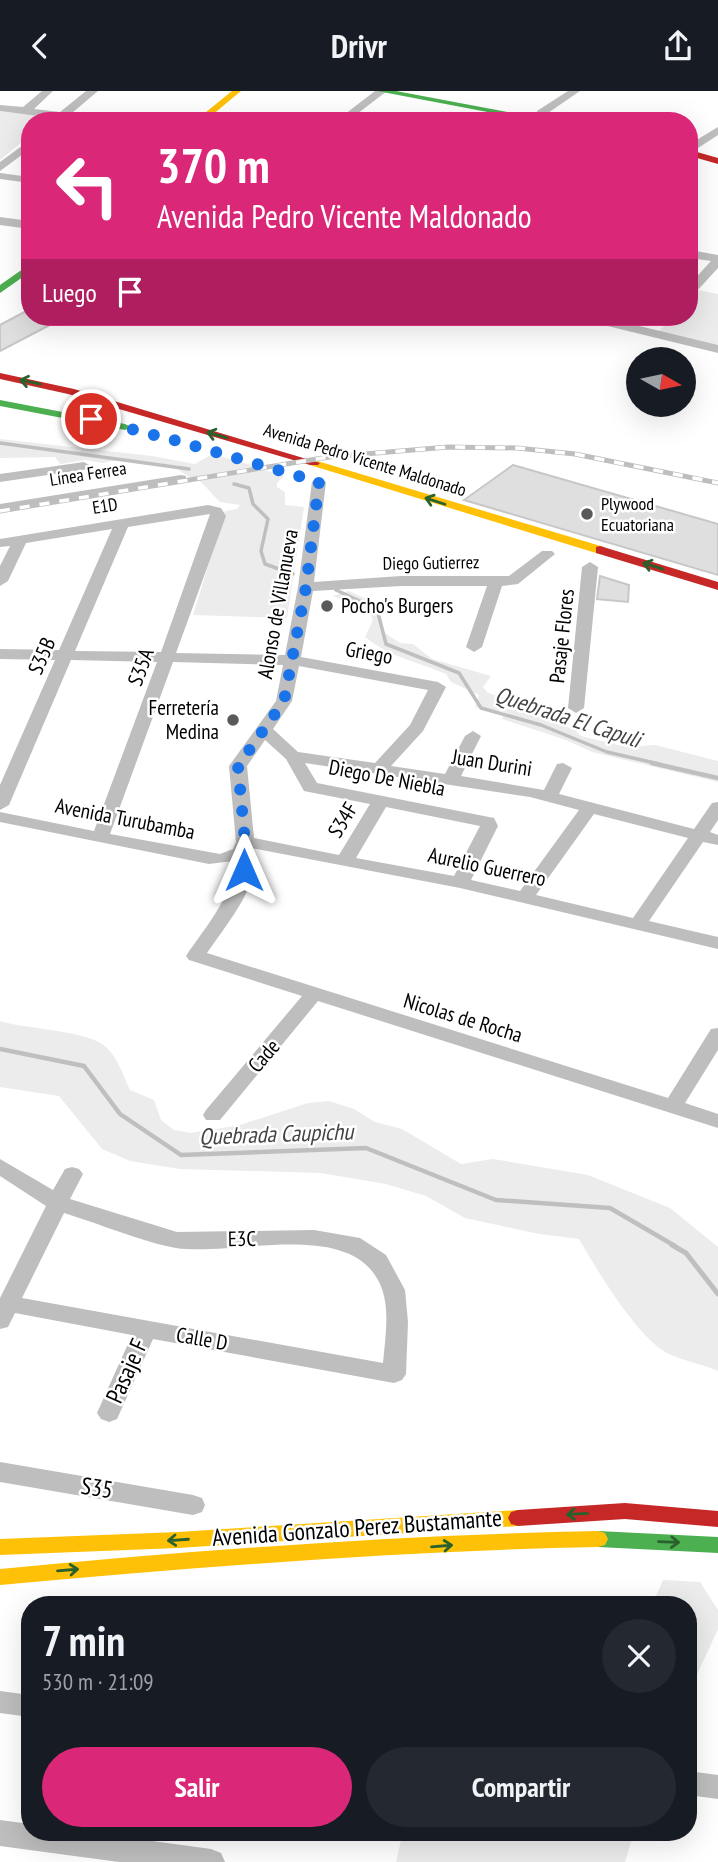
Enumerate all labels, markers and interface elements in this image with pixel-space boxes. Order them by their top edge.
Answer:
text: Drivr [331,25,387,67]
icon: back [21,27,59,65]
icon: share [659,27,697,65]
text: 370 m [157,133,270,197]
icon: left [42,140,133,231]
text: Avenida Pedro Vicente Maldonado [157,195,532,237]
icon: arrive [111,273,149,311]
text: Luego [42,276,97,309]
north arrow [626,347,696,417]
map controls [626,347,696,417]
one-way arrow [19,375,42,389]
pin [61,389,121,449]
icon: arrive [72,400,110,438]
street label: Avenida Pedro Vicente Maldonado [261,418,469,501]
one-way arrow [206,427,228,440]
street label: Línea Ferrea [48,456,128,491]
street label: E1D [91,492,119,519]
place label: Plywood Ecuatoriana [601,492,674,536]
one-way arrow [424,494,446,506]
marker: Plywood Ecuatoriana [579,506,595,522]
street label: Alonso de Villanueva [251,527,304,681]
street label: Diego Gutierrez [382,550,479,575]
one-way arrow [642,559,664,572]
street label: Pasaje Flores [543,587,580,684]
place label: Pocho's Burgers [341,592,453,619]
marker: Pocho's Burgers [319,598,335,614]
street label: S35B [22,633,61,678]
street label: Griego [343,635,395,670]
street label: S35A [121,644,160,689]
water label: Quebrada El Capuli [492,679,648,755]
place label: Ferretería Medina [148,694,219,745]
marker: Ferretería Medina [225,712,241,728]
street label: Juan Durini [449,743,534,782]
street label: Diego De Niebla [327,753,447,802]
street label: Avenida Turubamba [53,792,197,845]
street label: S34F [322,797,364,842]
position arrow [207,833,281,907]
street label: Aurelio Guerrero [426,841,548,892]
street label: Nicolas de Rocha [401,987,526,1048]
street label: Cade [242,1033,285,1078]
water label: Quebrada Caupichu [198,1116,356,1151]
street label: E3C [228,1225,257,1252]
street label: Calle D [174,1321,230,1356]
street label: Pasaje F [99,1334,154,1408]
street label: S35 [79,1470,115,1505]
street label: Avenida Gonzalo Perez Bustamante [211,1502,503,1553]
one-way arrow [566,1508,588,1521]
one-way arrow [168,1534,190,1547]
one-way arrow [657,1535,680,1548]
one-way arrow [430,1539,452,1552]
one-way arrow [56,1563,79,1576]
text: 7 min [42,1613,125,1668]
button: close [602,1619,676,1693]
text: 530 m · 21:09 [42,1667,154,1696]
button: Salir [42,1747,352,1827]
button: Compartir [366,1747,676,1827]

